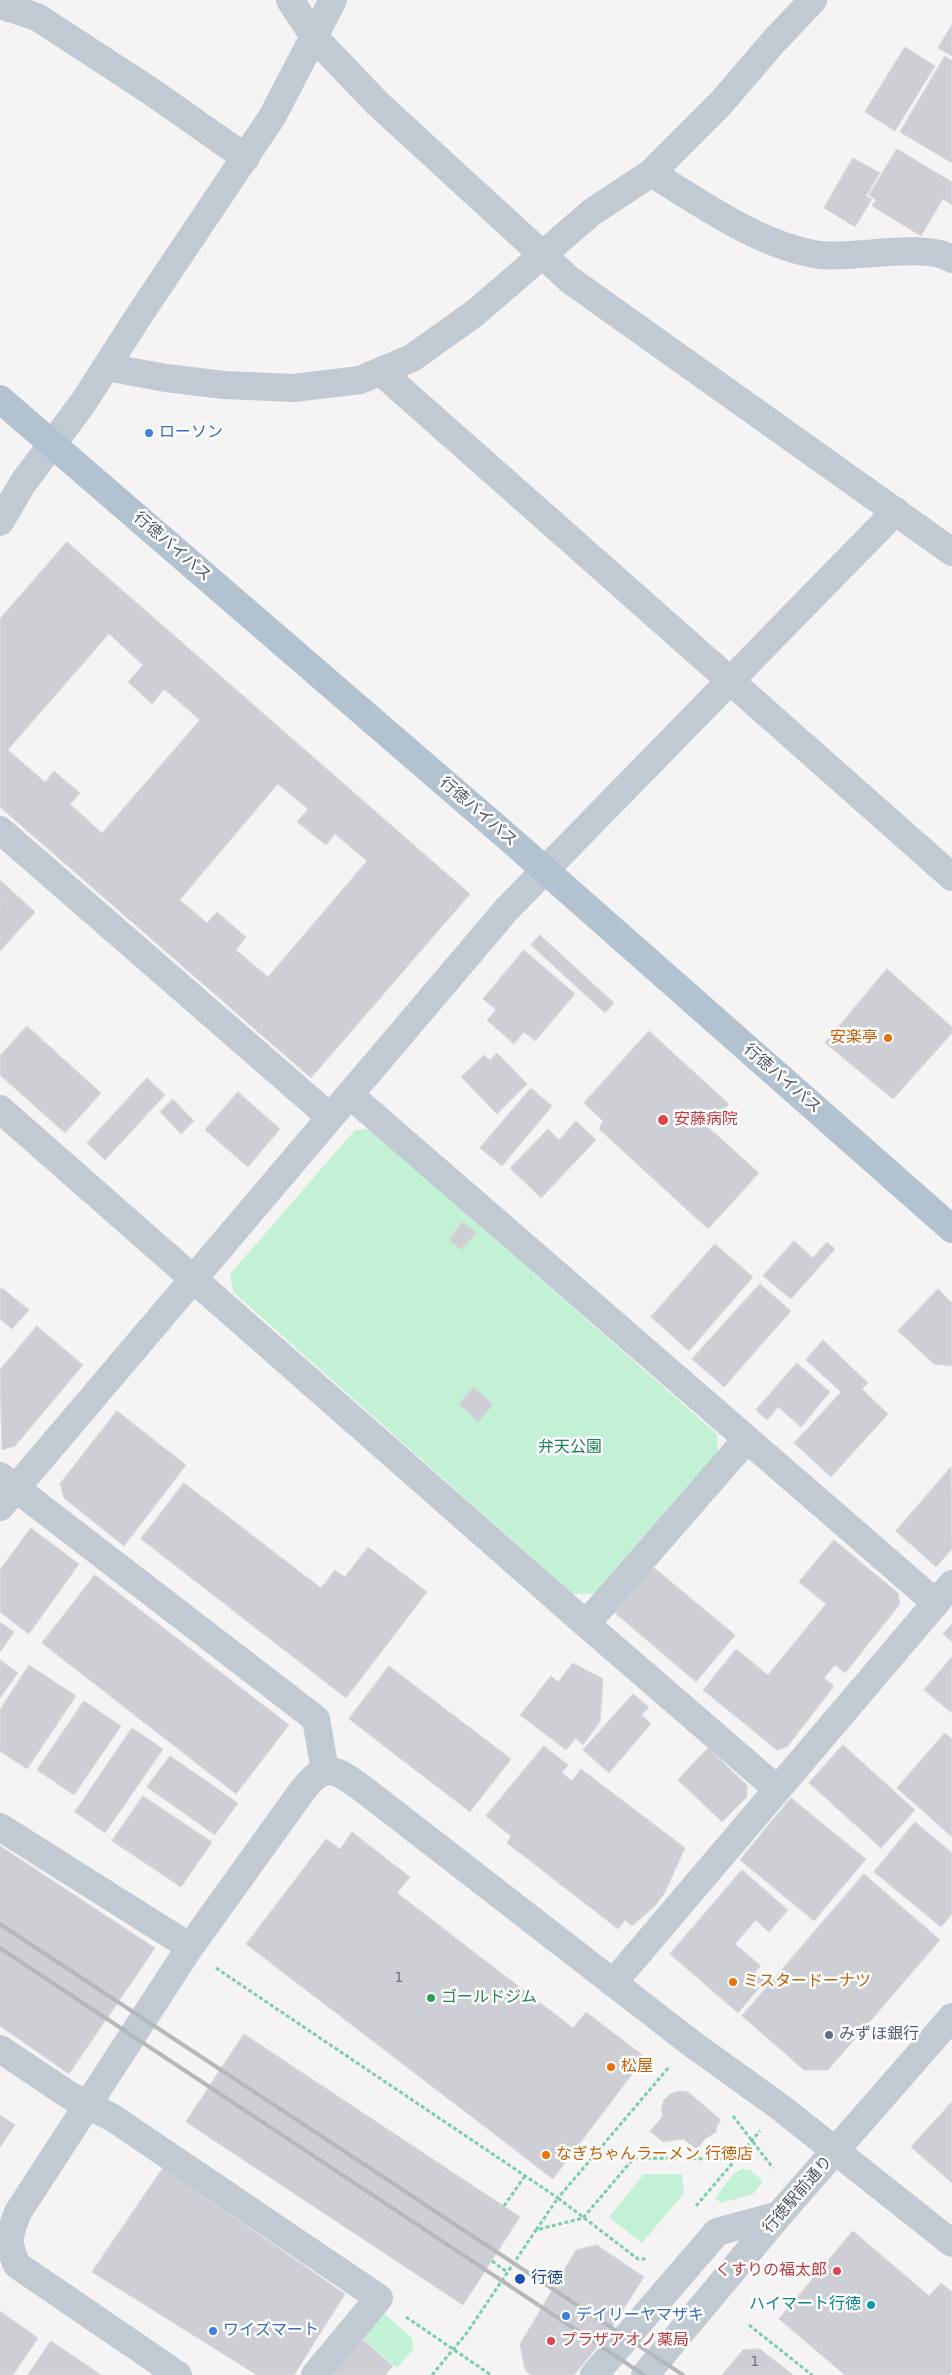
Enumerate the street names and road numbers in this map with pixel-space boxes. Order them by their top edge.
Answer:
street label: 行徳バイパス [129,508,215,586]
street label: 行徳バイパス [435,773,521,851]
street label: 行徳バイパス [739,1040,825,1118]
street label: 行徳駅前通り [759,2152,837,2238]

